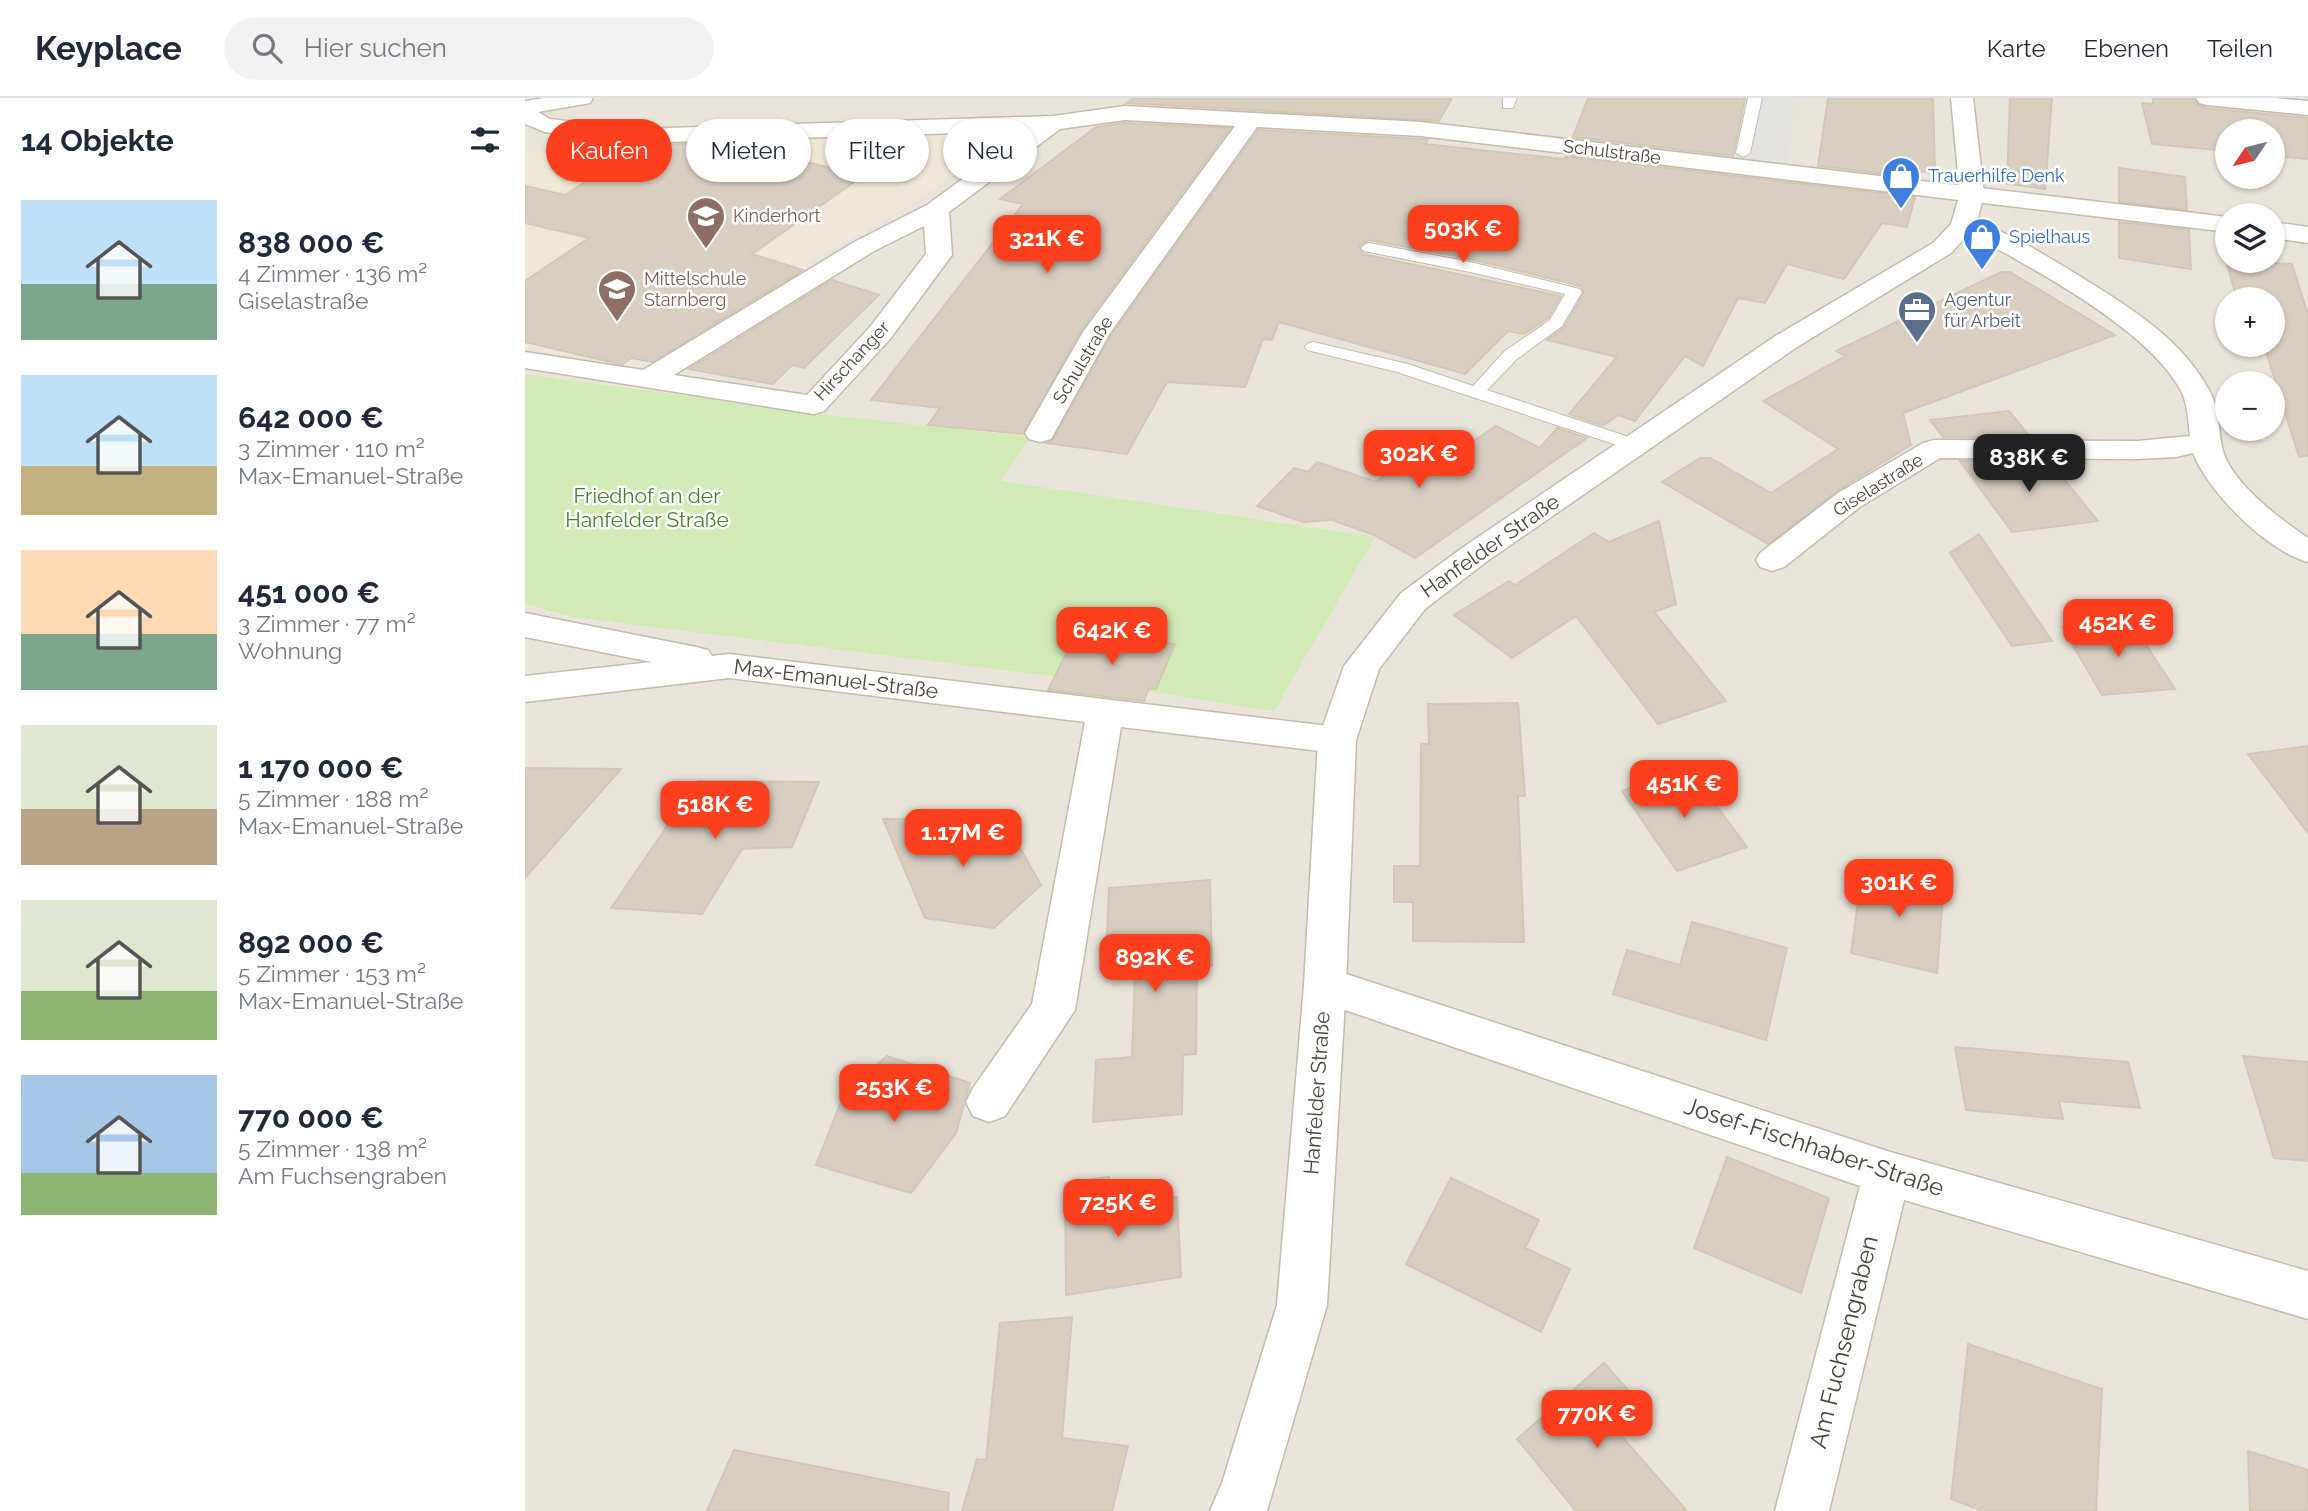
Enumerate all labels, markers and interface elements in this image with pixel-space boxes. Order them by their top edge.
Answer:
search box [224,17,714,80]
text: Keyplace [35,29,182,68]
icon: search [248,29,286,67]
text: Hier suchen [304,33,447,63]
text: Karte [1987,34,2046,63]
text: Ebenen [2084,34,2169,63]
text: Teilen [2207,34,2273,63]
chip: Kaufen [546,119,672,182]
chip: Mieten [686,119,811,182]
chip: Filter [825,119,929,182]
chip: Neu [943,119,1037,182]
north arrow [2215,119,2285,189]
map controls [2215,119,2285,441]
icon: filters [466,121,504,159]
text: 14 Objekte [21,123,174,158]
street label: Schulstraße [1562,135,1662,168]
shop icon: Trauerhilfe Denk [1880,155,1922,210]
place label: Trauerhilfe Denk [1928,165,2065,186]
school or university icon: Kinderhort [685,195,727,250]
button: layers [2215,203,2285,273]
place label: Kinderhort [733,205,821,226]
pin: 503K € [1406,206,1520,265]
text: 503K € [1424,214,1502,241]
pin: 321K € [990,216,1104,275]
shop icon: Spielhaus [1961,216,2003,271]
text: 321K € [1009,224,1085,251]
text: 838 000 € [238,225,385,260]
place label: Spielhaus [2009,226,2090,247]
icon: home [77,228,161,312]
text: 4 Zimmer · 136 m² [238,260,427,287]
school or university icon: Mittelschule Starnberg [596,268,638,323]
place label: Mittelschule Starnberg [644,268,747,310]
text: Giselastraße [238,287,368,314]
button: + [2215,287,2285,357]
office icon: Agentur für Arbeit [1896,289,1938,344]
place label: Agentur für Arbeit [1944,289,2021,331]
street label: Schulstraße [1048,312,1117,407]
street label: Hirschanger [810,316,894,405]
button: − [2215,371,2285,441]
text: 642 000 € [238,400,384,435]
icon: home [77,403,161,487]
pin: 302K € [1362,430,1476,490]
pin: 838K € [1972,434,2086,494]
text: 3 Zimmer · 110 m² [238,435,425,462]
text: 302K € [1380,439,1458,466]
text: 838K € [1989,443,2069,470]
street label: Giselastraße [1829,448,1927,521]
text: Max-Emanuel-Straße [238,462,463,489]
park label: Friedhof an der Hanfelder Straße [565,483,729,532]
street label: Hanfelder Straße [1416,488,1564,603]
text: 451 000 € [238,575,380,610]
icon: home [77,578,161,662]
pin: 452K € [2061,600,2175,659]
pin: 642K € [1055,608,1169,667]
text: 452K € [2079,608,2157,635]
text: 3 Zimmer · 77 m² [238,610,416,637]
text: 642K € [1072,616,1152,643]
text: Wohnung [238,637,342,664]
street label: Max-Emanuel-Straße [732,654,940,703]
text: 1 170 000 € [238,750,404,785]
icon: home [77,753,161,837]
pin: 451K € [1627,760,1741,820]
text: 451K € [1646,769,1722,796]
pin: 518K € [658,782,772,841]
text: 5 Zimmer · 188 m² [238,785,428,812]
text: 518K € [677,790,753,817]
pin: 1.17M € [898,810,1028,869]
text: Max-Emanuel-Straße [238,812,463,839]
text: 1.17M € [921,818,1005,845]
pin: 301K € [1842,860,1956,919]
text: 301K € [1860,868,1938,895]
text: 892 000 € [238,925,384,960]
icon: home [77,928,161,1012]
pin: 892K € [1098,934,1212,994]
text: 892K € [1115,943,1195,970]
text: 5 Zimmer · 153 m² [238,960,426,987]
text: Max-Emanuel-Straße [238,987,463,1014]
street label: Hanfelder Straße [1298,1011,1335,1175]
pin: 253K € [837,1065,951,1124]
text: 253K € [855,1073,933,1100]
street label: Josef-Fischhaber-Straße [1681,1091,1948,1202]
text: 770 000 € [238,1100,384,1135]
icon: home [77,1103,161,1187]
text: 5 Zimmer · 138 m² [238,1135,427,1162]
text: Am Fuchsengraben [238,1162,447,1189]
pin: 725K € [1061,1180,1175,1239]
text: 725K € [1079,1188,1157,1215]
street label: Am Fuchsengraben [1803,1233,1884,1451]
pin: 770K € [1540,1390,1654,1450]
text: 770K € [1557,1399,1637,1426]

